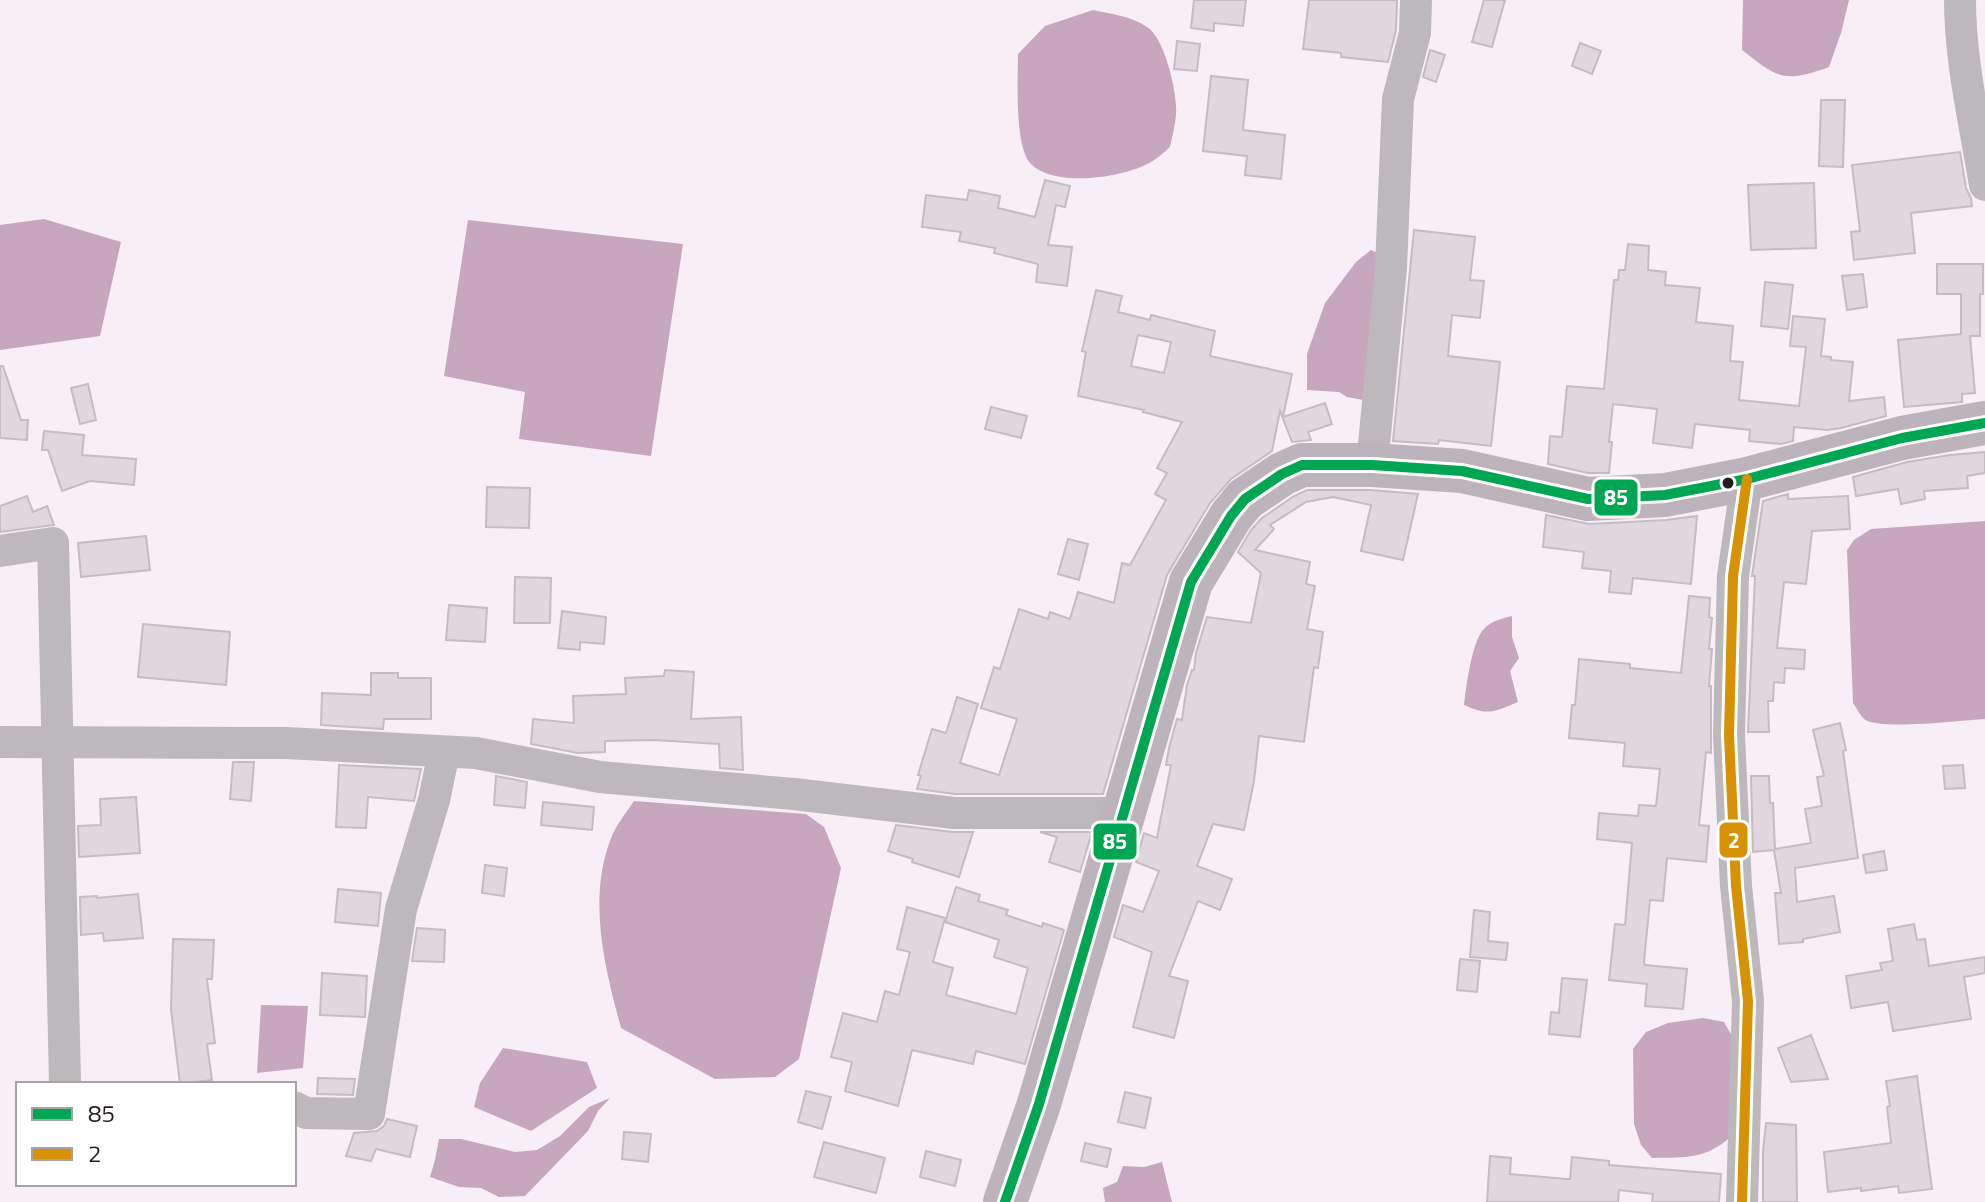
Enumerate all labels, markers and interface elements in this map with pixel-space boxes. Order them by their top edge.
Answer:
unlabelled marker [1720,475,1736,491]
line badge: 85 [1593,478,1639,517]
text: 85 [1604,480,1628,514]
line badge: 2 [1718,821,1749,859]
line badge: 85 [1092,822,1138,861]
text: 2 [1728,823,1740,857]
text: 85 [1103,824,1127,858]
legend [16,1082,296,1186]
text: 85 [88,1095,115,1131]
text: 2 [88,1135,101,1171]

